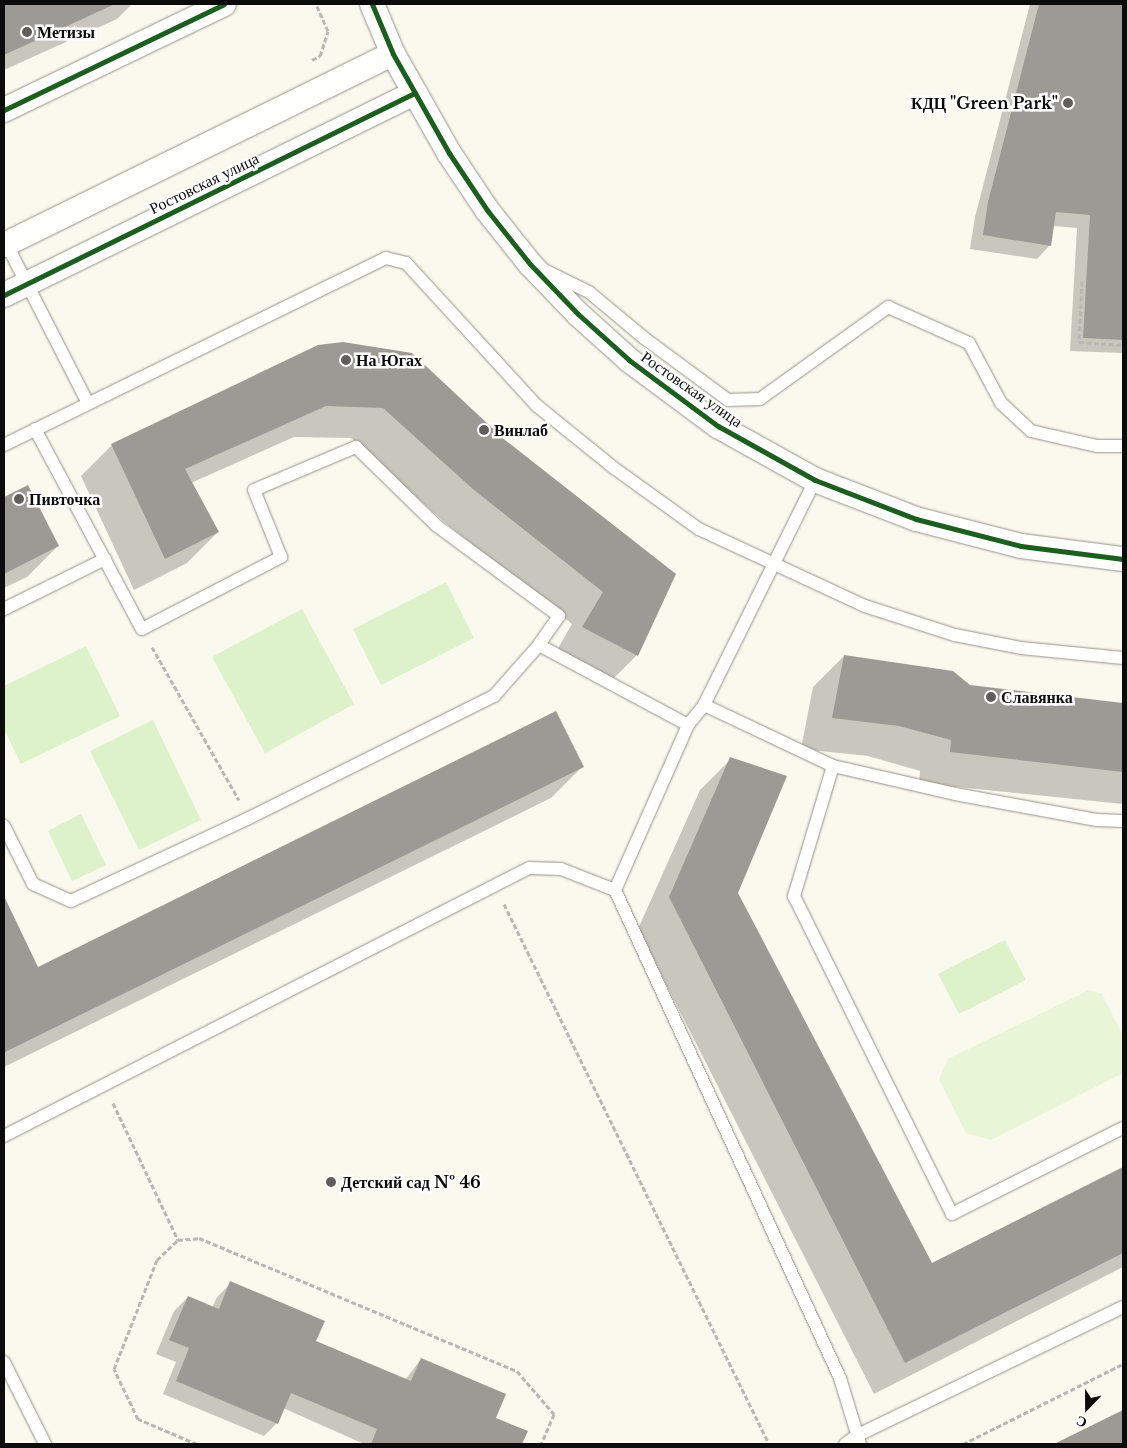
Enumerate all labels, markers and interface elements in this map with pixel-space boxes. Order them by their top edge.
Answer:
place label: Метизы [37,22,95,42]
marker: Метизы [21,26,33,38]
place label: КДЦ "Green Park" [911,93,1058,113]
marker: КДЦ "Green Park" [1062,97,1074,109]
street label: Ростовская улица [146,148,262,218]
street label: Ростовская улица [638,347,746,431]
place label: На Югах [356,350,422,370]
marker: На Югах [340,354,352,366]
place label: Винлаб [494,420,548,440]
marker: Винлаб [478,424,490,436]
place label: Пивточка [29,489,100,509]
marker: Пивточка [13,493,25,505]
place label: Славянка [1001,687,1073,707]
marker: Славянка [985,691,997,703]
place label: Детский сад № 46 [341,1172,481,1192]
marker: Детский сад № 46 [325,1176,337,1188]
north arrow [1062,1383,1112,1433]
text: С [1073,1412,1089,1432]

